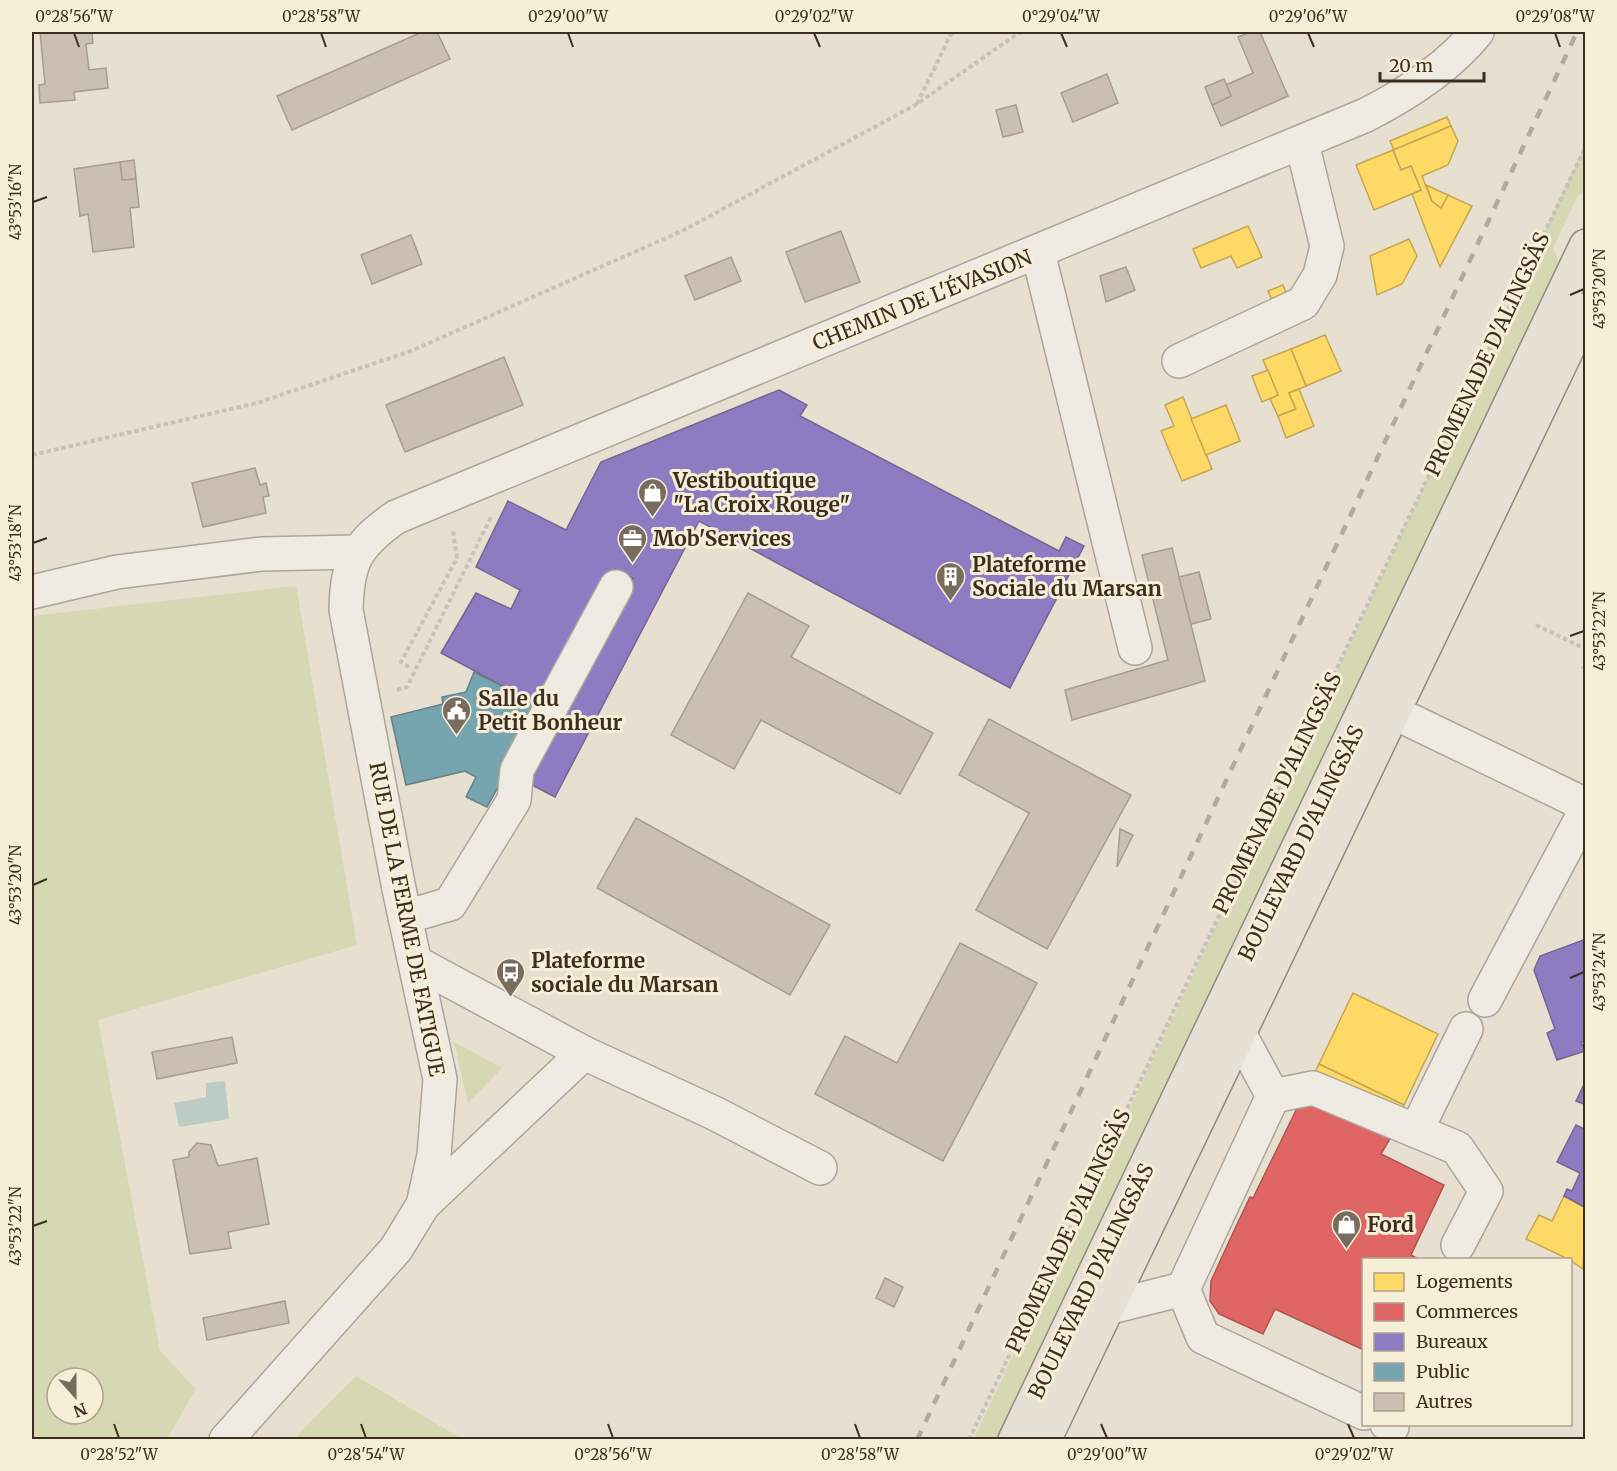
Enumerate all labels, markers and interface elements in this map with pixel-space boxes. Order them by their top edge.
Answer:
text: 0°28'56"W [35,7,114,26]
text: 0°28'58"W [282,7,361,26]
text: 0°29'00"W [528,7,609,26]
text: 0°29'02"W [775,7,854,26]
text: 0°29'04"W [1022,7,1101,26]
text: 0°29'06"W [1269,7,1348,26]
text: 0°29'08"W [1516,7,1596,26]
scale bar [1380,45,1484,83]
text: 20 m [1389,54,1433,77]
text: 43°53'16"N [6,163,25,240]
street label: PROMENADE D'ALINGSÄS [1419,228,1555,480]
street label: CHEMIN DE L'ÉVASION [808,243,1036,356]
text: 43°53'20"N [1590,248,1609,329]
place label: Vestiboutique "La Croix Rouge" [672,467,850,518]
shop icon: Vestiboutique "La Croix Rouge" [636,476,668,518]
text: 43°53'18"N [6,504,25,582]
office icon: Mob'Services [616,522,648,564]
place label: Mob'Services [653,525,792,552]
place label: Plateforme Sociale du Marsan [972,551,1162,602]
building icon: Plateforme Sociale du Marsan [935,560,967,602]
text: 43°53'22"N [1590,591,1609,671]
street label: PROMENADE D'ALINGSÄS [1207,668,1347,918]
place label: Salle du Petit Bonheur [478,685,622,736]
public building icon: Salle du Petit Bonheur [441,694,473,736]
street label: BOULEVARD D'ALINGSÄS [1232,721,1370,965]
street label: RUE DE LA FERME DE FATIGUE [363,760,451,1079]
text: 43°53'20"N [6,844,25,925]
text: 43°53'24"N [1590,932,1609,1011]
place label: Plateforme sociale du Marsan [531,947,719,998]
bus stop icon: Plateforme sociale du Marsan [494,956,526,998]
street label: PROMENADE D'ALINGSÄS [1000,1105,1136,1357]
street label: BOULEVARD D'ALINGSÄS [1022,1159,1160,1403]
text: 43°53'22"N [6,1186,25,1266]
shop icon: Ford [1330,1208,1362,1250]
place label: Ford [1367,1211,1414,1238]
legend [1362,1258,1572,1426]
text: Logements [1416,1270,1513,1293]
text: Commerces [1416,1300,1518,1323]
text: Bureaux [1416,1330,1488,1353]
text: Public [1416,1360,1470,1383]
north arrow [45,1366,105,1426]
text: Autres [1415,1390,1473,1413]
text: N [71,1398,90,1422]
text: 0°28'52"W [80,1445,159,1464]
text: 0°28'54"W [328,1445,405,1464]
text: 0°28'56"W [574,1445,653,1464]
text: 0°28'58"W [821,1445,900,1464]
text: 0°29'00"W [1067,1445,1148,1464]
text: 0°29'02"W [1315,1445,1394,1464]

